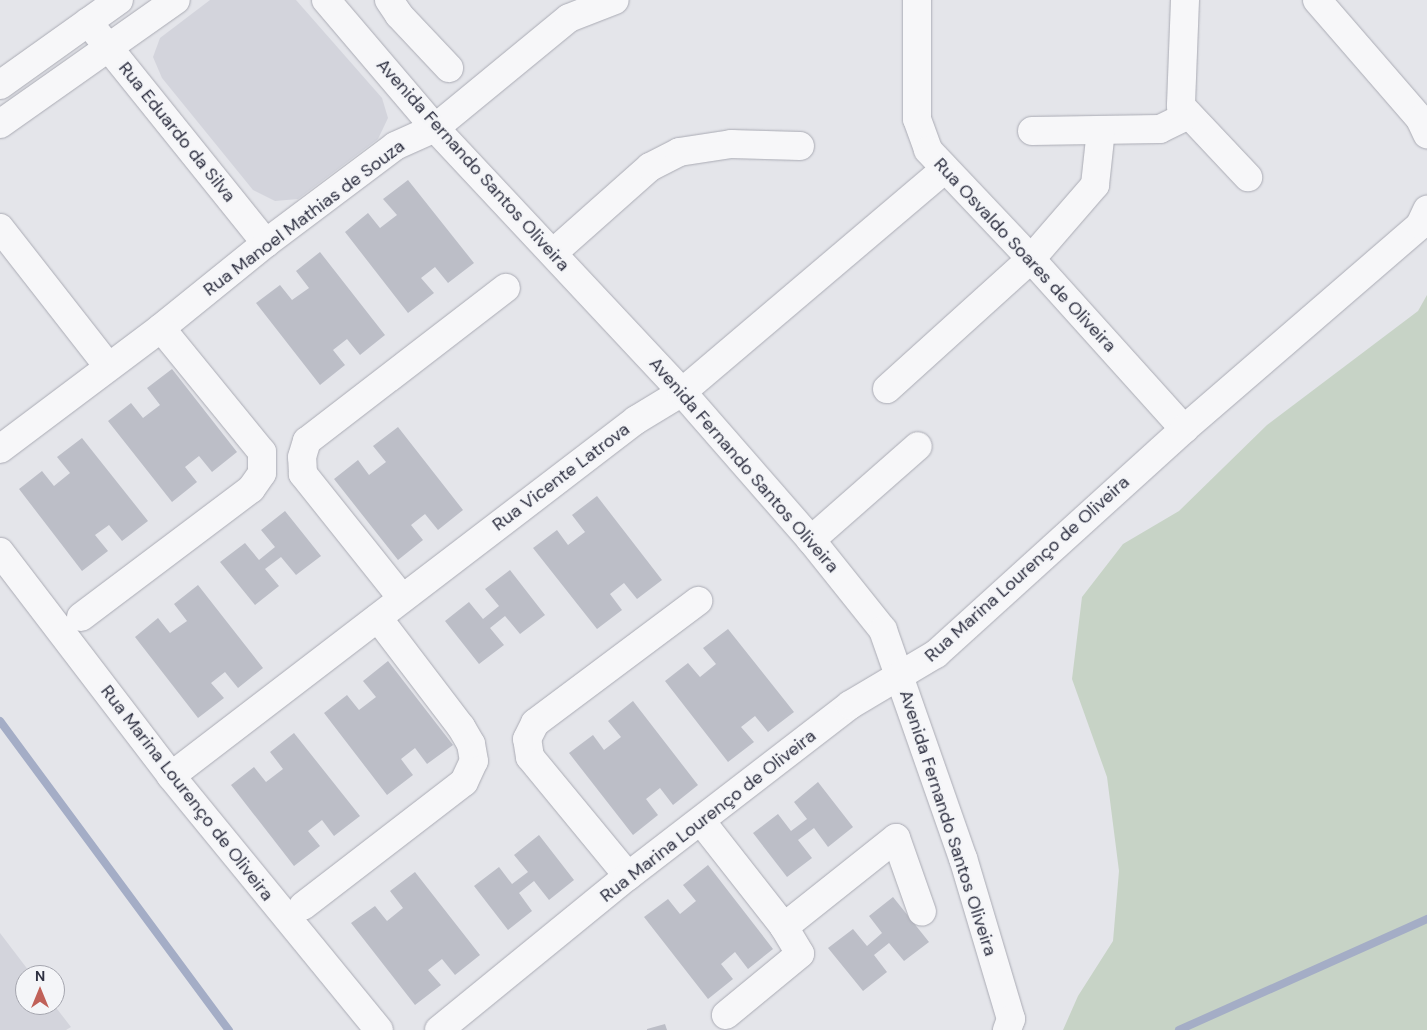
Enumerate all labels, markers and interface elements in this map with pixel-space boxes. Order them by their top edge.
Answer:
street label: Avenida Fernando Santos Oliveira [372,54,574,276]
street label: Rua Eduardo da Silva [114,58,240,206]
street label: Rua Manoel Mathias de Souza [199,135,409,301]
street label: Rua Osvaldo Soares de Oliveira [929,153,1121,357]
street label: Avenida Fernando Santos Oliveira [645,353,843,577]
street label: Rua Vicente Latrova [488,418,634,536]
street label: Rua Marina Lourenço de Oliveira [920,471,1134,667]
street label: Rua Marina Lourenço de Oliveira [96,681,278,905]
street label: Avenida Fernando Santos Oliveira [895,687,1001,959]
street label: Rua Marina Lourenço de Oliveira [596,725,820,907]
north arrow [15,965,65,1015]
text: N [35,967,45,985]

